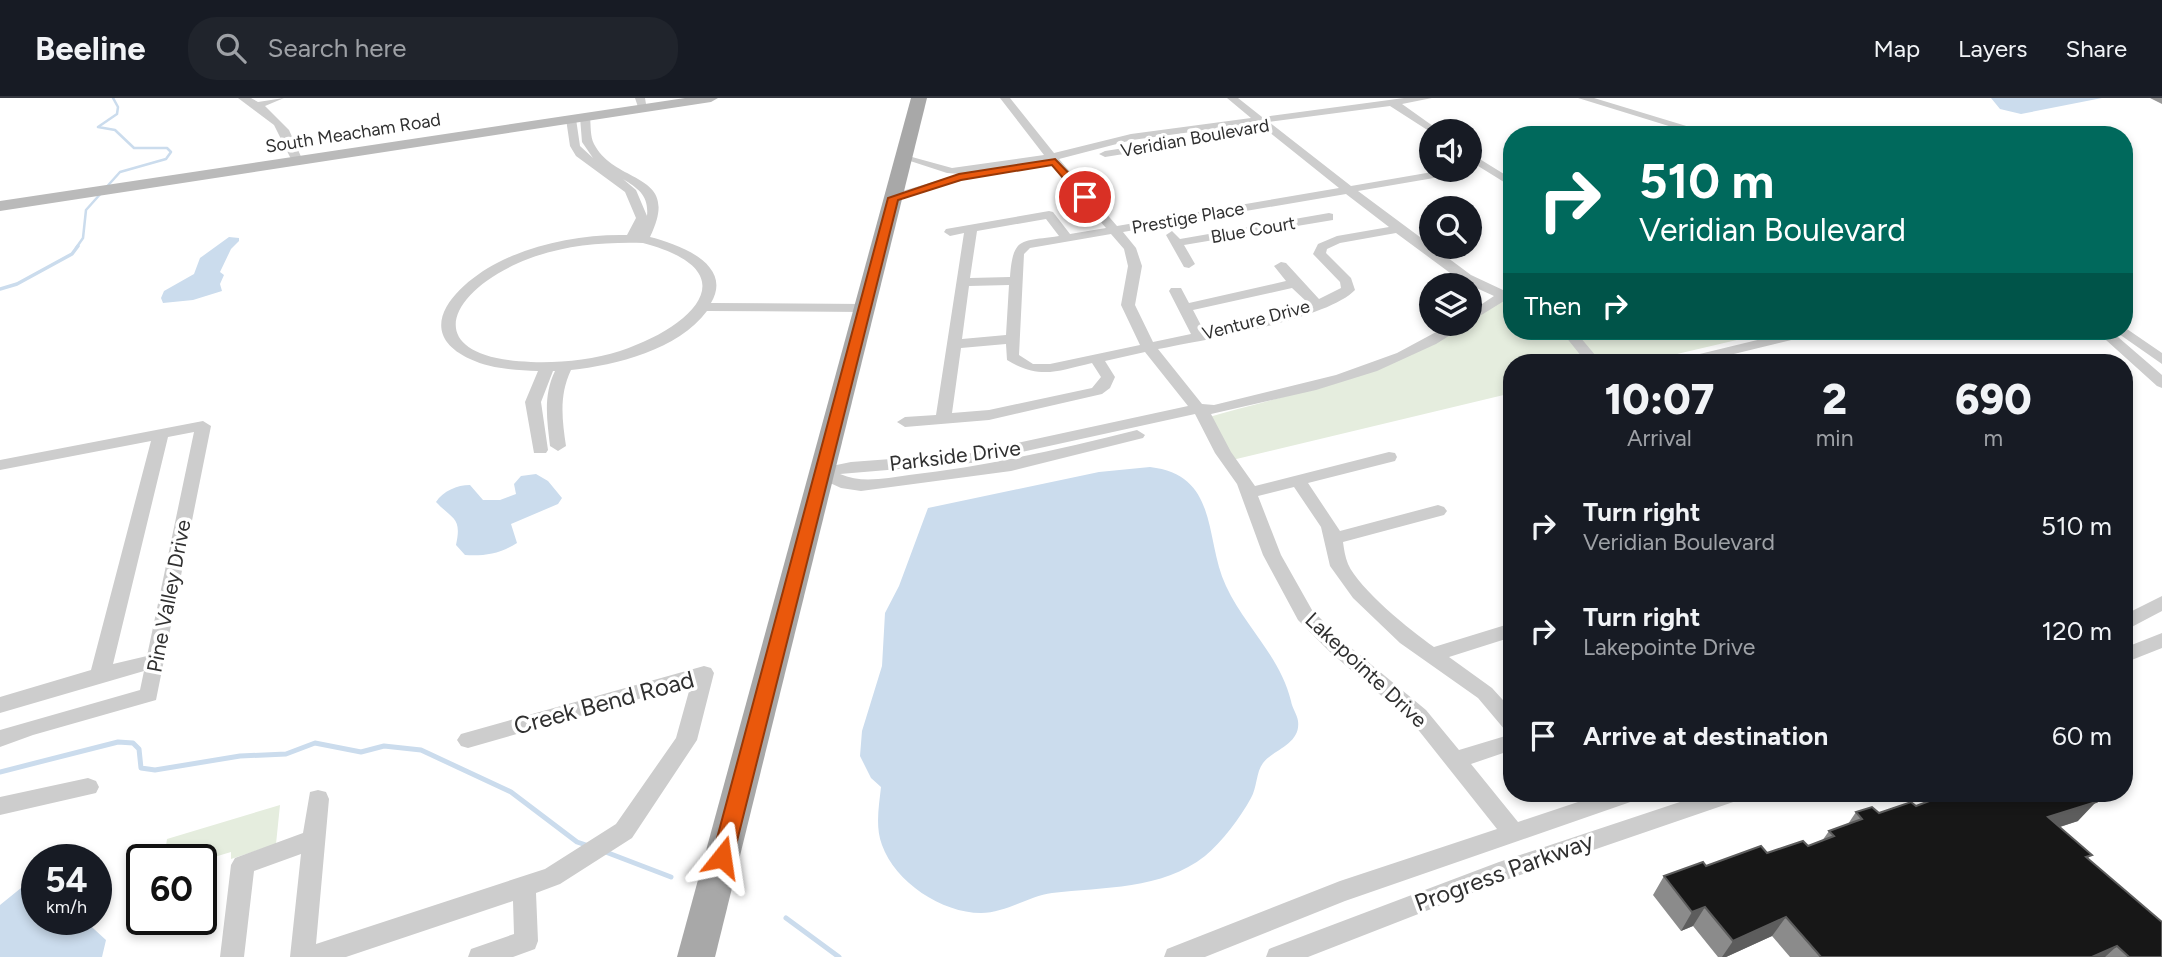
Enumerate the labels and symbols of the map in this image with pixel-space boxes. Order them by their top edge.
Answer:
street label: South Meacham Road [264,108,442,158]
street label: Veridian Boulevard [1119,114,1271,162]
pin [1055,167,1115,227]
street label: Prestige Place [1130,197,1246,239]
street label: Blue Court [1209,212,1297,248]
street label: Venture Drive [1200,295,1312,345]
street label: Parkside Drive [888,435,1022,476]
street label: Pine Valley Drive [141,517,196,674]
street label: Lakepointe Drive [1300,607,1432,732]
street label: Creek Bend Road [510,664,697,741]
position arrow [685,820,759,894]
street label: Progress Parkway [1410,826,1598,917]
speed limit sign: 60 [126,844,217,935]

